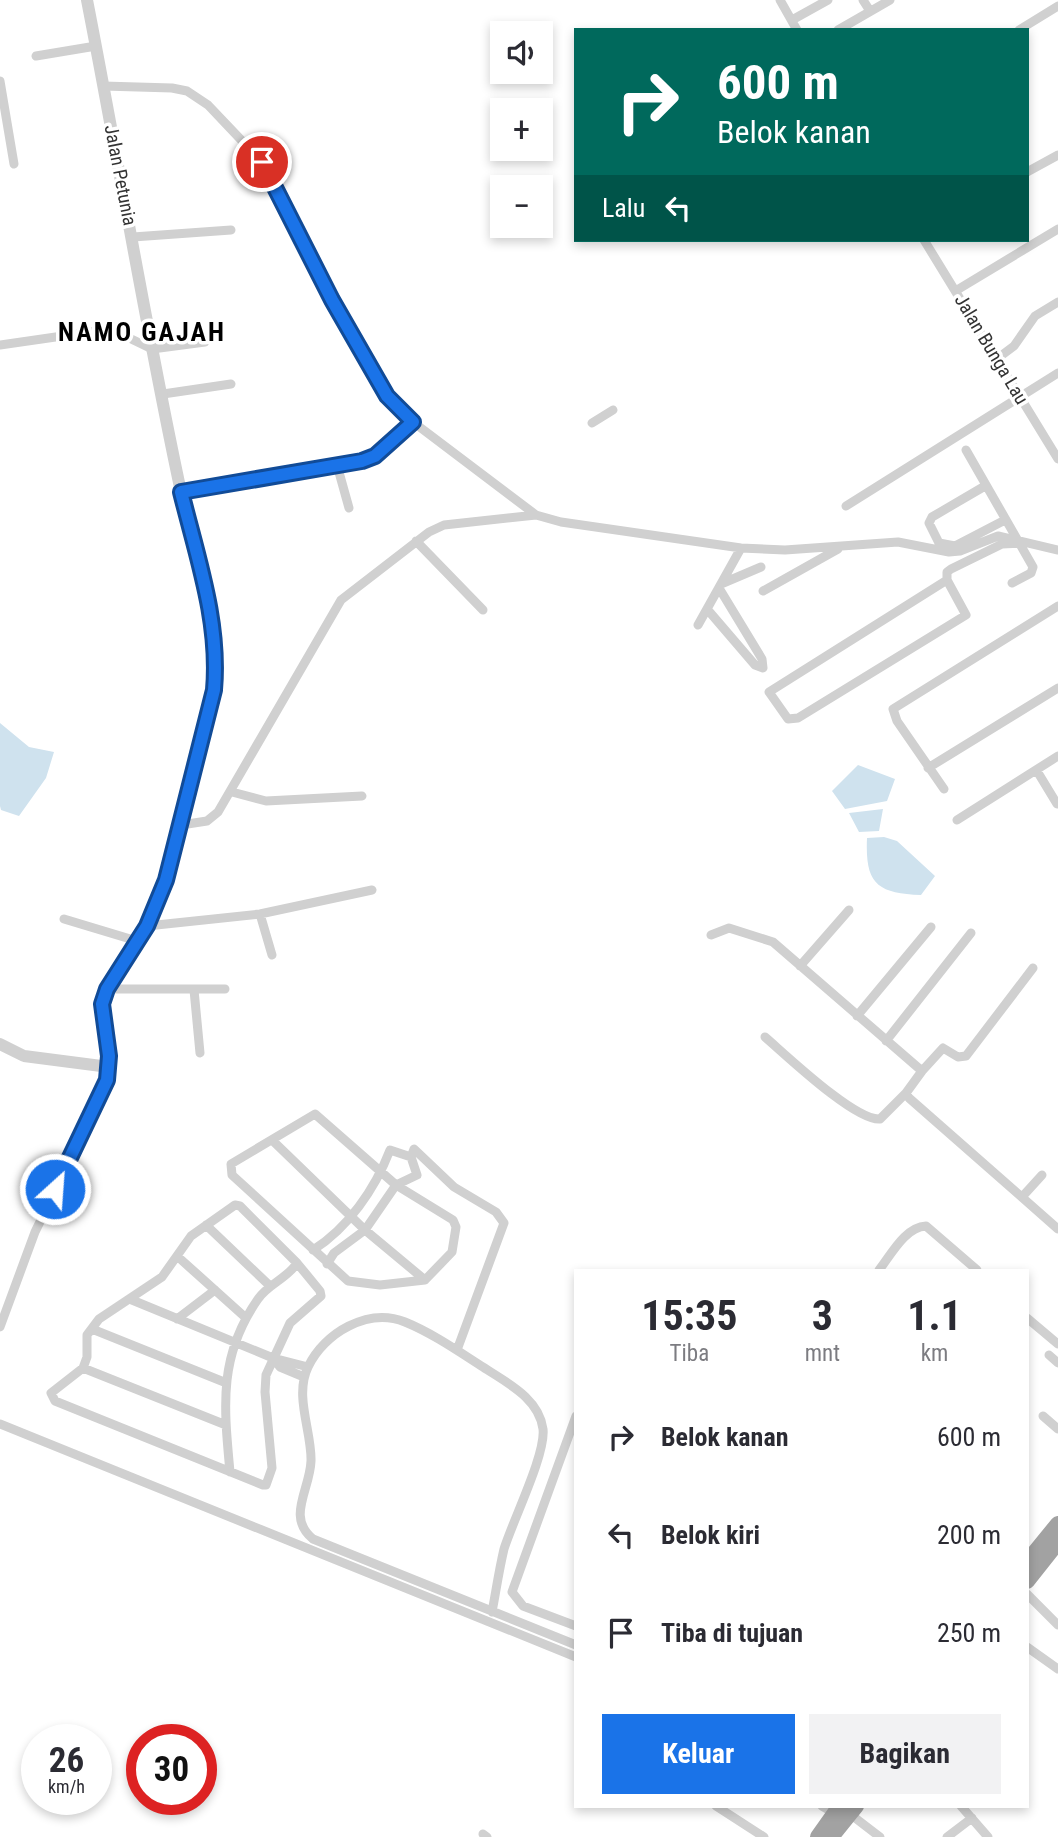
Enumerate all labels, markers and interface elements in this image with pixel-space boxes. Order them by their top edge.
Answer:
map controls [490,21,553,238]
button: sound [490,21,553,84]
text: 600 m [717,54,839,111]
icon: right [602,56,693,147]
button: + [490,98,553,161]
text: Belok kanan [717,113,871,151]
street label: Jalan Petunia [99,123,142,227]
pin [232,132,292,192]
icon: arrive [243,143,281,181]
button: − [490,175,553,238]
icon: left [659,189,697,227]
text: Lalu [602,193,645,223]
street label: Jalan Bunga Lau [950,290,1033,408]
district label: NAMO GAJAH [58,317,226,347]
position arrow [18,1152,92,1226]
text: 15:35 [641,1291,738,1340]
text: 3 [812,1291,833,1340]
text: 1.1 [907,1291,962,1340]
text: Tiba [670,1340,709,1367]
text: mnt [805,1340,840,1367]
text: km [921,1340,948,1367]
icon: right [602,1418,640,1456]
text: Belok kanan [661,1422,788,1452]
text: 600 m [937,1422,1001,1452]
icon: left [602,1516,640,1554]
text: Belok kiri [661,1520,760,1550]
text: 200 m [937,1520,1001,1550]
icon: arrive [602,1614,640,1652]
text: Tiba di tujuan [661,1618,803,1648]
text: 250 m [937,1618,1001,1648]
button: Keluar [602,1714,795,1794]
button: Bagikan [809,1714,1001,1794]
speed limit sign: 30 [126,1724,217,1815]
text: 26 [49,1740,84,1781]
text: km/h [48,1776,85,1797]

